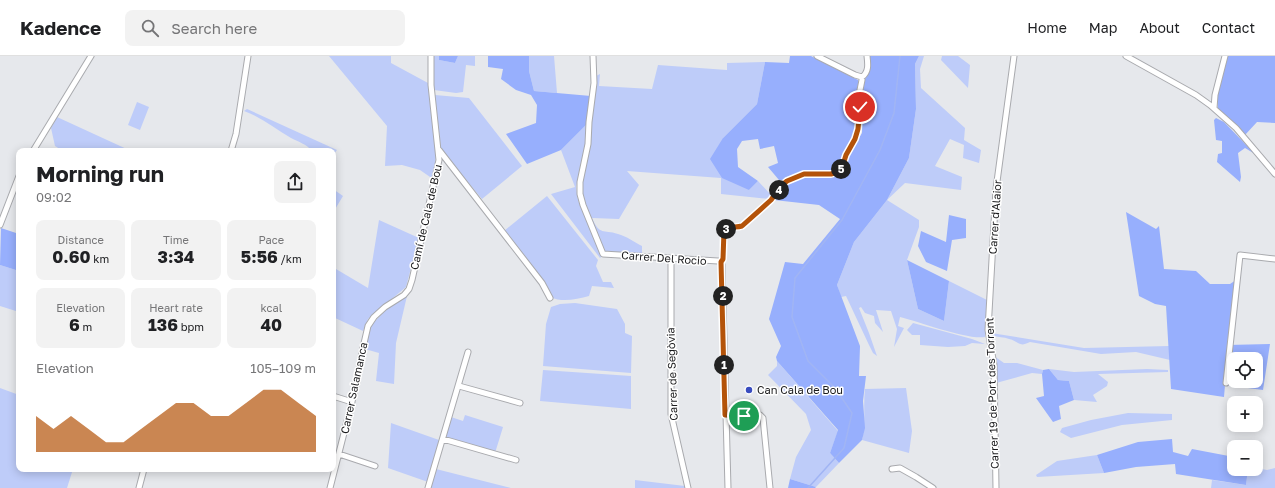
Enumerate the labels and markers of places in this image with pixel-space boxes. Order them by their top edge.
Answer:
pin [843,90,877,124]
pin: 5 [831,159,851,179]
pin: 4 [769,180,789,200]
pin: 3 [716,219,736,239]
pin: 2 [713,286,733,306]
pin: 1 [714,355,734,375]
place label: Can Cala de Bou [757,383,843,396]
marker: Can Cala de Bou [744,385,754,395]
pin [727,399,761,433]

